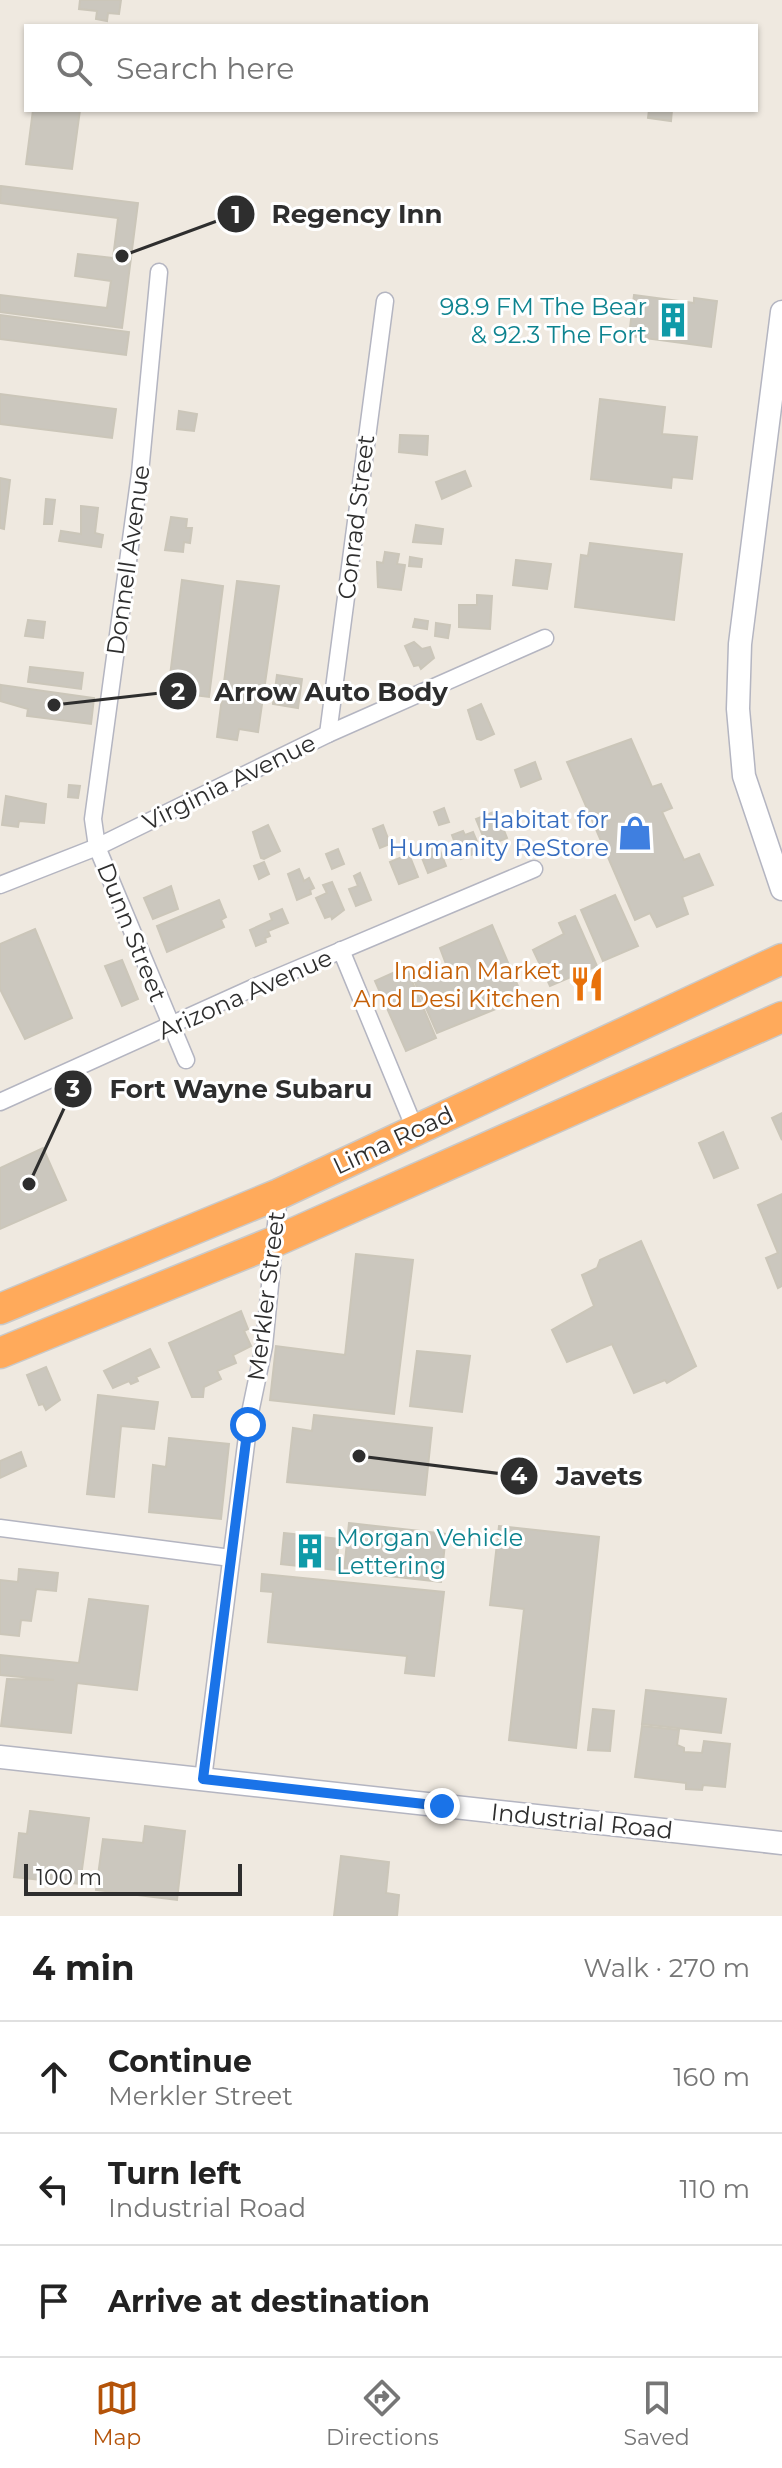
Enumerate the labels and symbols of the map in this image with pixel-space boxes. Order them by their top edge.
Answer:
callout: Regency Inn [216,189,459,239]
text: Regency Inn [272,198,442,230]
text: 1 [231,200,241,229]
place label: 98.9 FM The Bear & 92.3 The Fort [440,292,647,349]
building icon: 98.9 FM The Bear & 92.3 The Fort [654,301,692,339]
street label: Conrad Street [332,433,381,601]
street label: Donnell Avenue [100,463,156,657]
callout: Arrow Auto Body [158,666,464,716]
text: Arrow Auto Body [213,676,448,708]
text: 2 [171,677,185,706]
street label: Virginia Avenue [138,728,320,836]
place label: Habitat for Humanity ReStore [388,805,609,862]
shop icon: Habitat for Humanity ReStore [616,814,654,852]
street label: Dunn Street [91,858,173,1006]
street label: Arizona Avenue [153,943,337,1045]
place label: Indian Market And Desi Kitchen [353,956,561,1013]
restaurant icon: Indian Market And Desi Kitchen [568,965,606,1003]
callout: Fort Wayne Subaru [53,1064,388,1114]
text: Fort Wayne Subaru [110,1073,372,1105]
text: 3 [65,1074,80,1103]
street label: Lima Road [328,1100,458,1180]
street label: Merkler Street [241,1209,291,1382]
route start [230,1407,266,1443]
callout: Javets [499,1451,658,1501]
text: Javets [555,1460,642,1492]
text: 4 [511,1461,528,1490]
place label: Morgan Vehicle Lettering [336,1523,523,1580]
building icon: Morgan Vehicle Lettering [291,1532,329,1570]
route end [424,1788,460,1824]
street label: Industrial Road [490,1797,674,1845]
scale bar [24,1860,242,1896]

